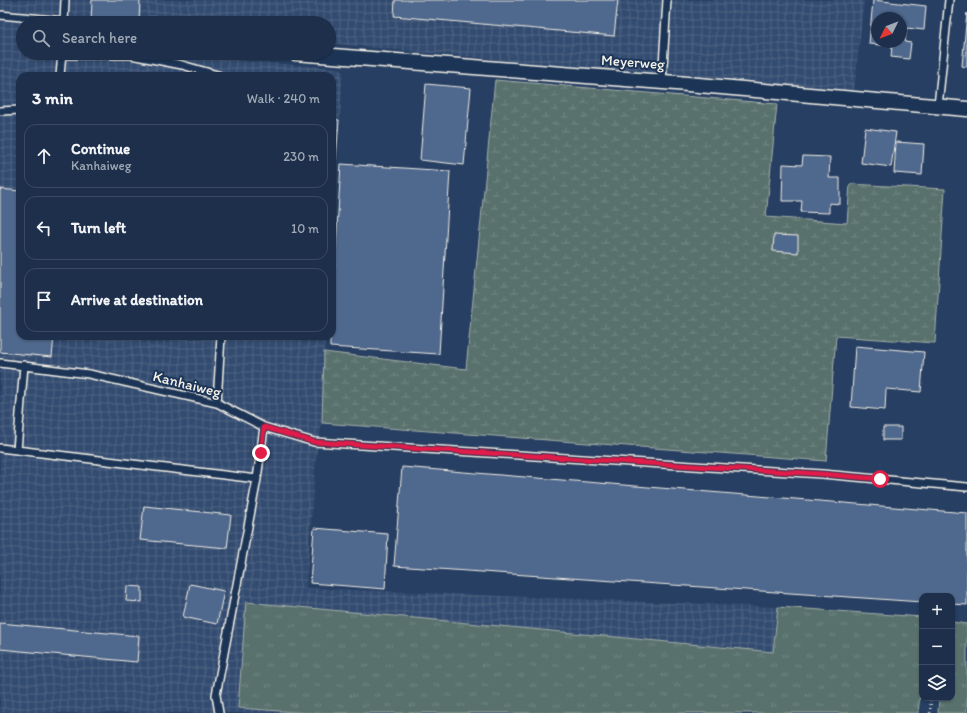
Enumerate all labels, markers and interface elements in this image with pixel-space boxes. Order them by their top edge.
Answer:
north arrow [871,12,907,48]
search box [16,16,336,60]
icon: search [30,27,52,49]
text: Search here [62,29,137,47]
street label: Meyerweg [600,51,666,73]
text: 3 min [32,88,73,108]
text: Walk · 240 m [247,91,320,106]
text: Continue [71,140,130,158]
icon: ahead [33,145,55,167]
text: 230 m [283,149,319,164]
text: Kanhaiweg [71,158,132,173]
icon: left [33,217,55,239]
text: Turn left [71,219,126,237]
text: 10 m [291,221,319,236]
icon: arrive [33,289,55,311]
text: Arrive at destination [71,291,203,309]
street label: Kanhaiweg [151,367,223,401]
route end [252,444,270,462]
route start [871,470,889,488]
map controls [919,593,955,701]
button: + [919,593,955,629]
button: − [919,629,955,665]
button: layers [919,665,955,701]

